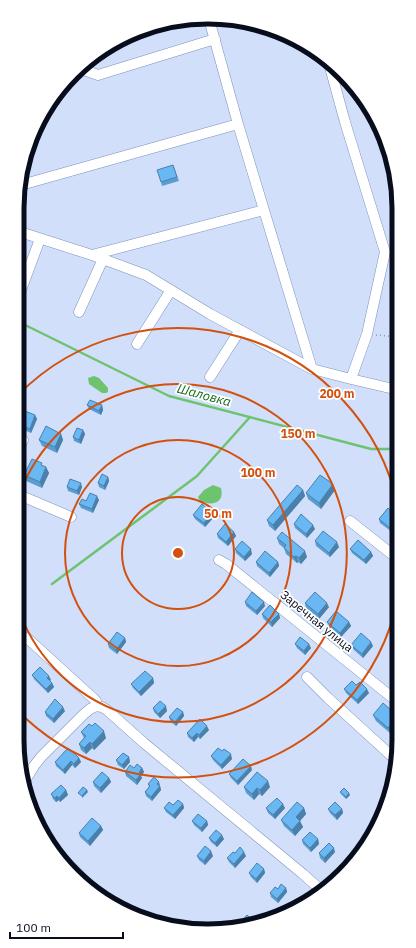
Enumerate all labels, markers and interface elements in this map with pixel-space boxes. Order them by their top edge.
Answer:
water label: Шаловка [175,380,233,410]
text: 200 m [319,386,355,401]
text: 150 m [280,426,316,441]
text: 100 m [240,465,276,480]
text: 50 m [204,506,232,521]
centre of rings [171,546,185,560]
street label: Заречная улица [278,587,357,655]
scale bar [10,914,123,940]
text: 100 m [16,920,51,935]

